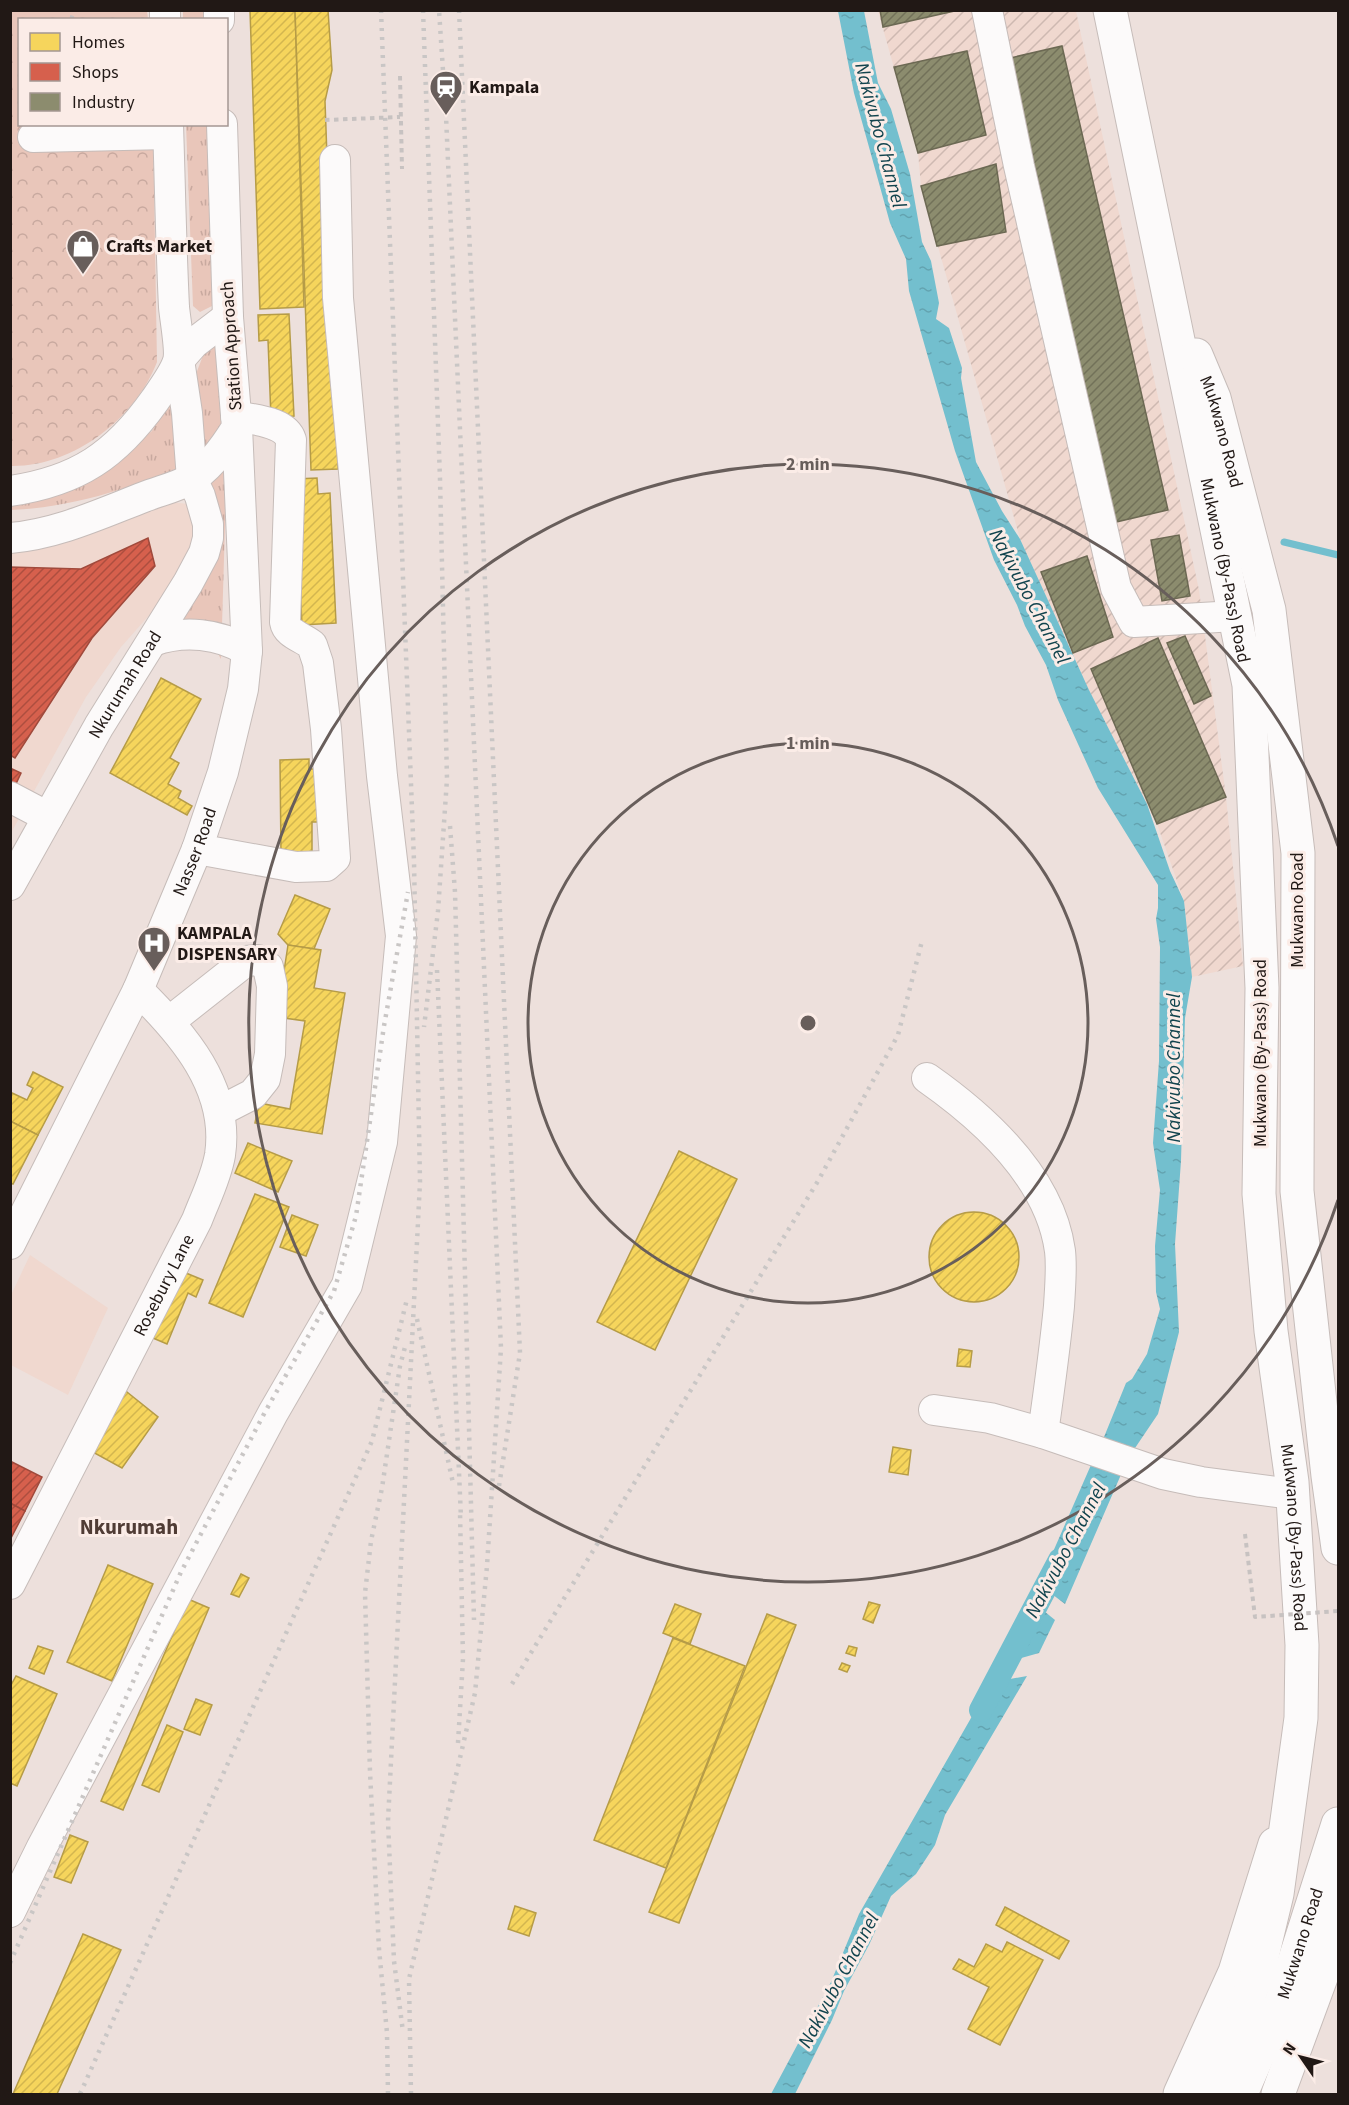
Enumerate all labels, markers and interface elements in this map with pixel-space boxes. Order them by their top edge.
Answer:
legend [18,18,228,126]
text: Homes [72,30,125,55]
water label: Nakivubo Channel [847,59,913,211]
text: Shops [72,60,119,85]
station icon: Kampala [428,69,464,116]
place label: Kampala [469,75,539,100]
text: Industry [72,90,135,115]
shop icon: Crafts Market [65,228,101,275]
place label: Crafts Market [106,234,212,259]
street label: Station Approach [215,280,248,412]
street label: Mukwano Road [1193,372,1249,490]
text: 2 min [786,452,830,477]
street label: Mukwano (By-Pass) Road [1194,476,1256,665]
water label: Nakivubo Channel [982,524,1077,669]
street label: Nkurumah Road [83,626,168,743]
text: 1 min [786,731,830,756]
street label: Nasser Road [167,804,223,900]
street label: Mukwano Road [1285,852,1310,968]
place label: KAMPALA DISPENSARY [177,921,278,967]
hospital icon: KAMPALA DISPENSARY [136,925,172,972]
street label: Mukwano (By-Pass) Road [1248,959,1273,1147]
water label: Nakivubo Channel [1160,993,1188,1143]
centre of rings [798,1013,818,1033]
street label: Rosebury Lane [127,1230,201,1341]
street label: Mukwano (By-Pass) Road [1274,1442,1313,1632]
water label: Nakivubo Channel [1018,1478,1113,1623]
district label: Nkurumah [80,1512,178,1542]
street label: Mukwano Road [1271,1885,1330,2002]
water label: Nakivubo Channel [791,1908,886,2053]
north arrow [1271,2027,1331,2087]
text: N [1277,2038,1302,2060]

